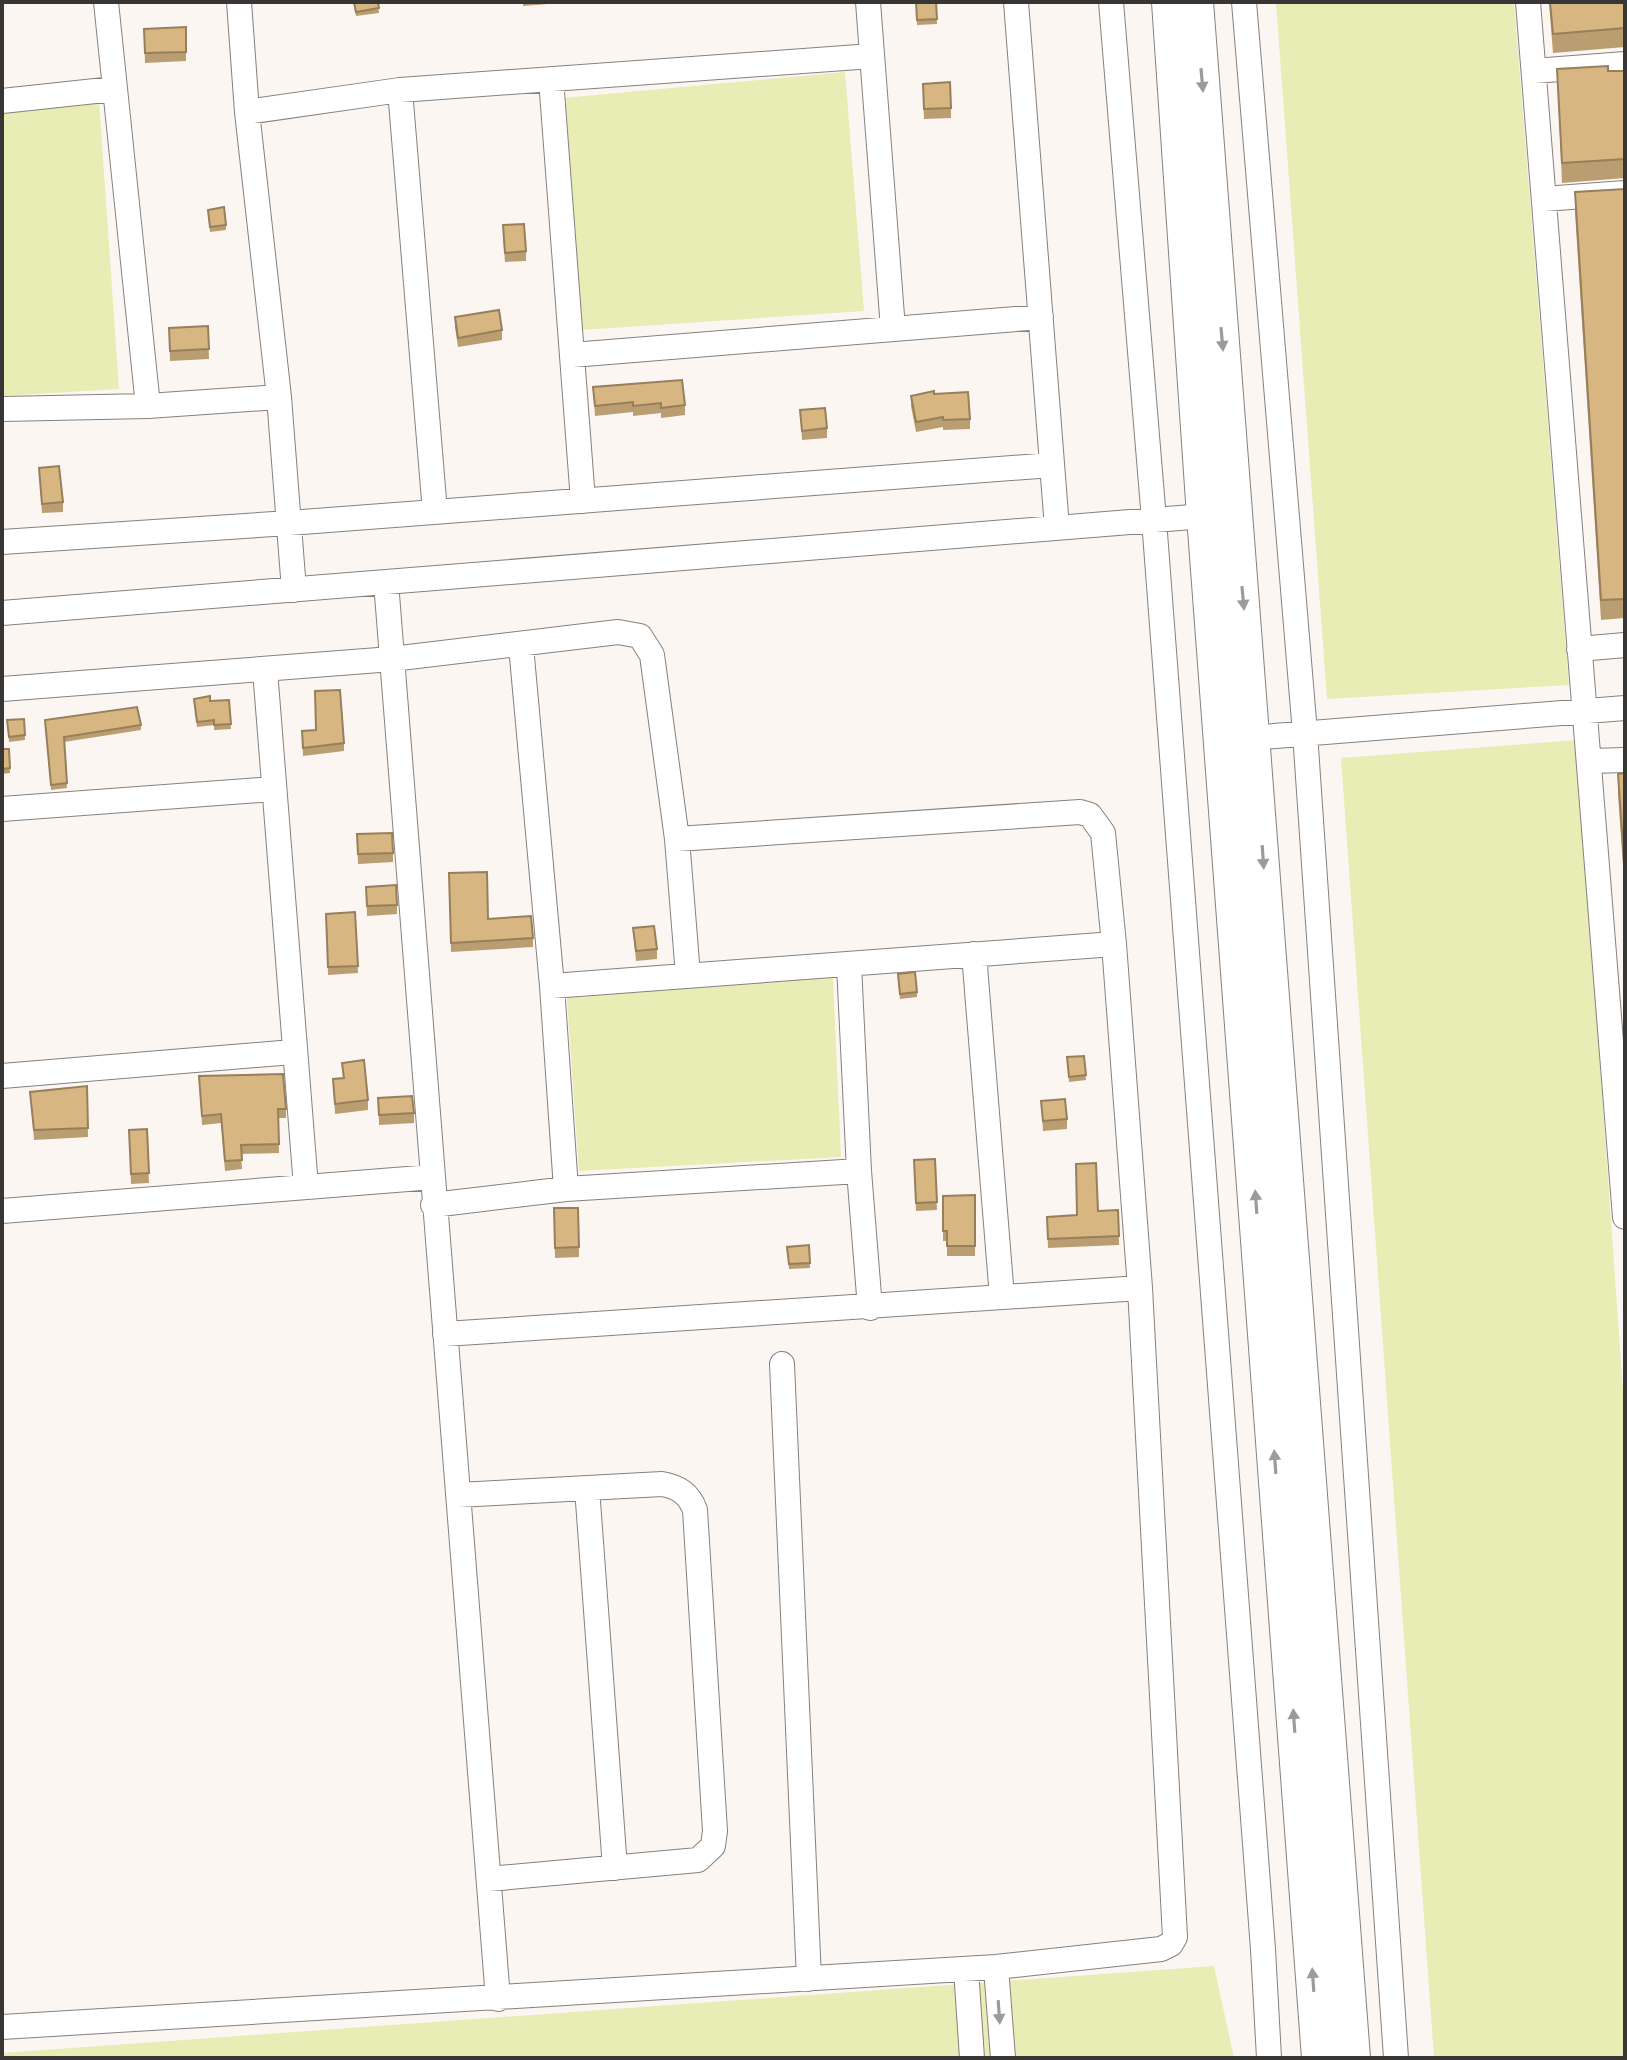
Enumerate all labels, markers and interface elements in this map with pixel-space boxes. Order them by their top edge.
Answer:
one-way arrow [1196,68,1209,93]
one-way arrow [1216,327,1229,352]
one-way arrow [1237,586,1250,611]
one-way arrow [1257,845,1270,870]
one-way arrow [1249,1189,1262,1214]
one-way arrow [1268,1449,1281,1474]
one-way arrow [1287,1708,1300,1733]
one-way arrow [1306,1967,1319,1992]
one-way arrow [993,2000,1006,2025]

